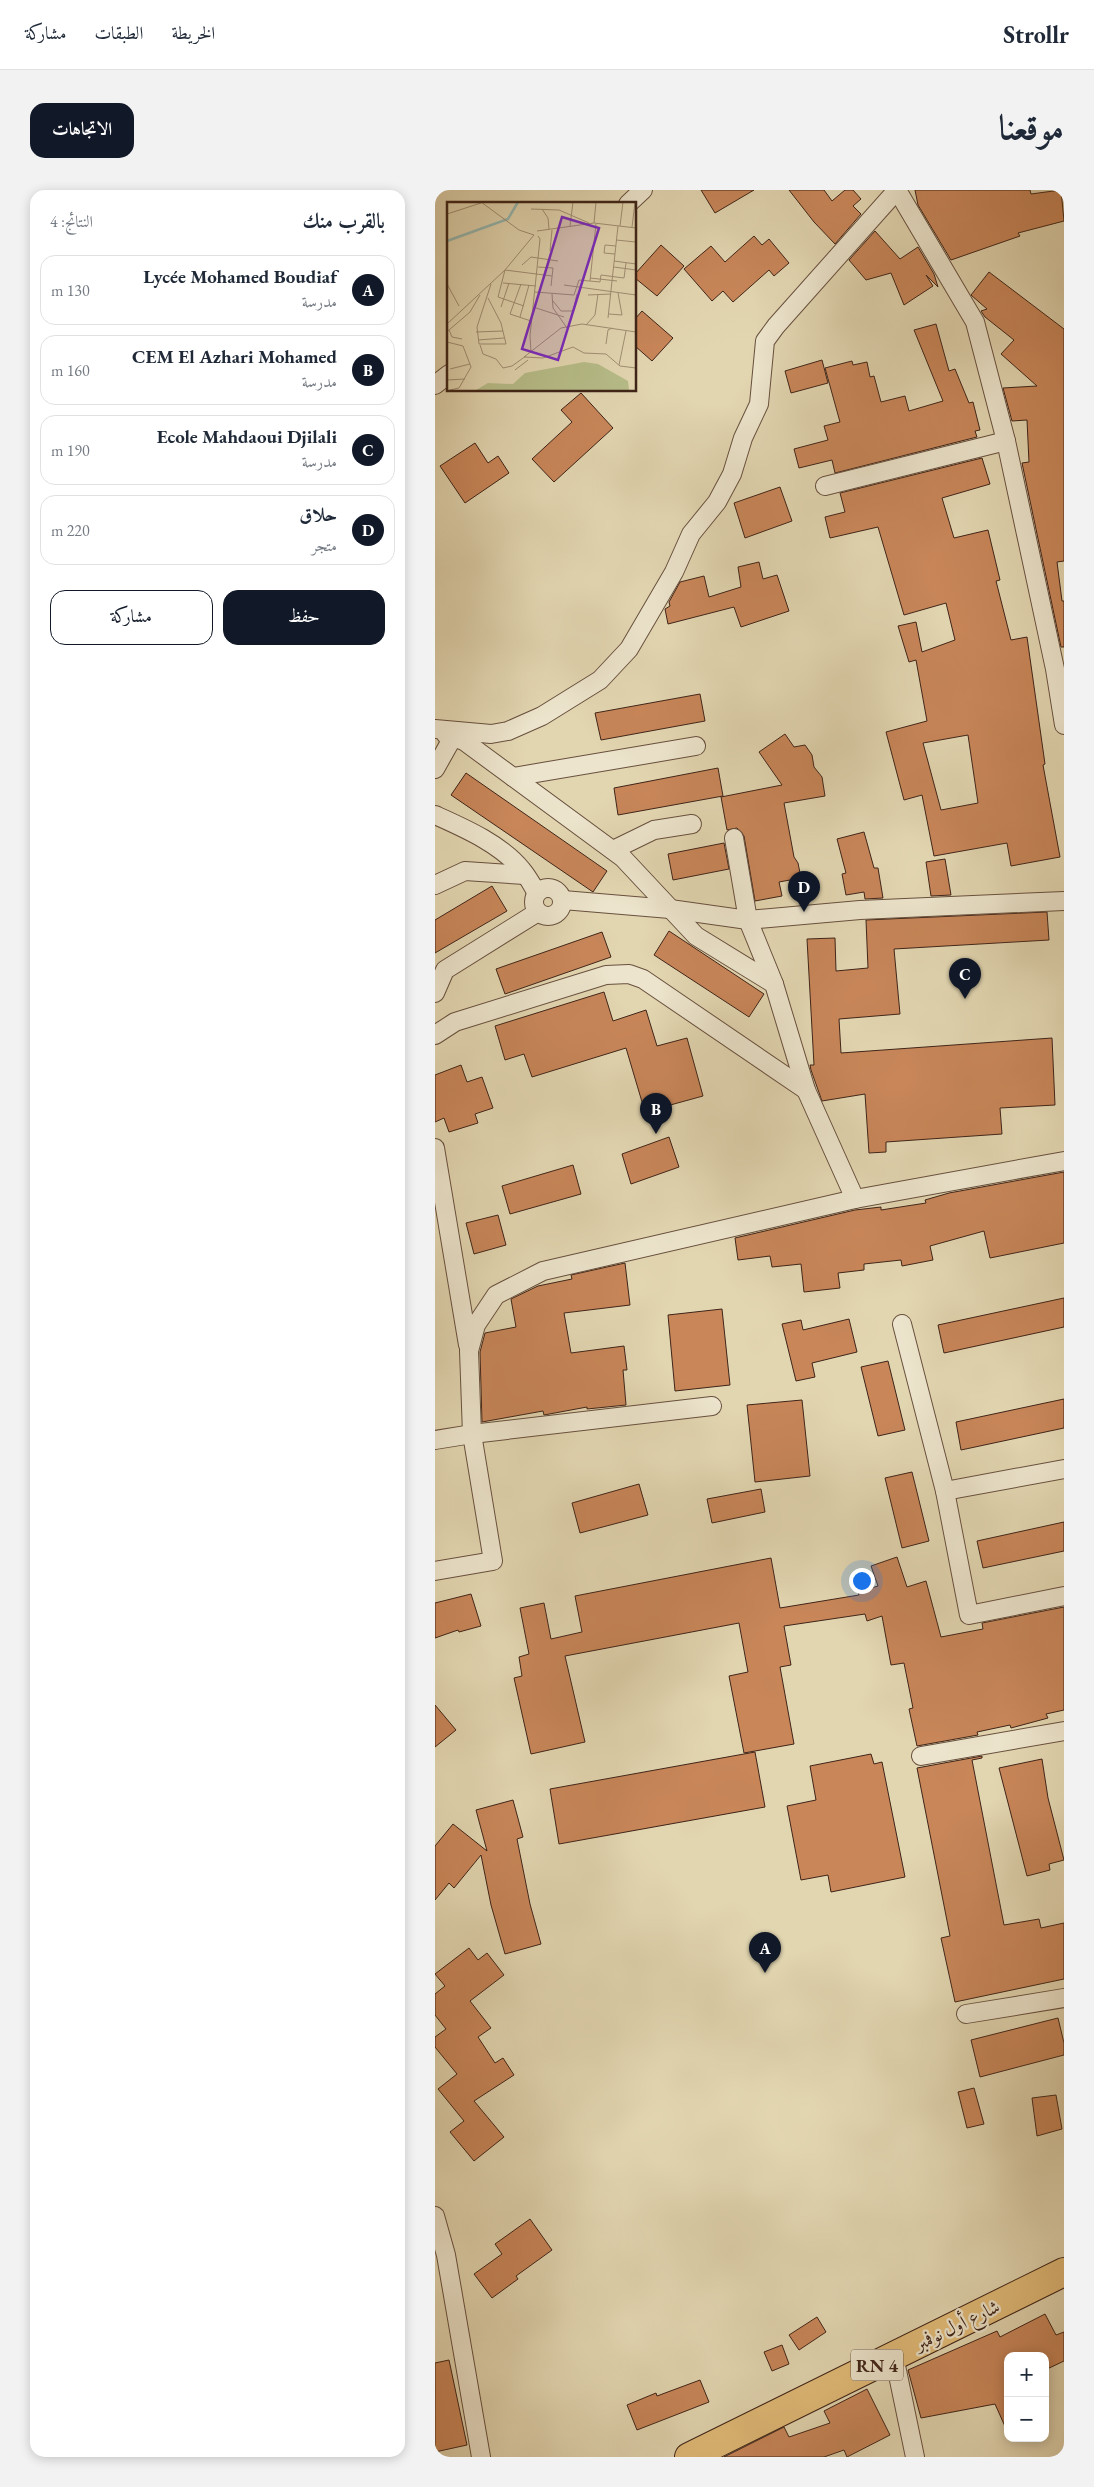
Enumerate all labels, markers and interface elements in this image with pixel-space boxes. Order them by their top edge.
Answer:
text: Strollr [1003,19,1069,50]
text: مشاركة [25,21,66,44]
text: الطبقات [94,21,143,44]
text: الخريطة [171,21,215,44]
button: الاتجاهات [30,103,134,158]
text: موقعنا [999,104,1064,149]
inset map [447,202,636,391]
text: بالقرب منك [302,207,385,234]
text: النتائج: 4 [50,211,93,232]
text: Lycée Mohamed Boudiaf [143,264,337,289]
text: 130 m [51,280,90,301]
text: A [362,280,374,301]
text: مدرسة [302,291,337,312]
text: CEM El Azhari Mohamed [132,344,337,369]
text: 160 m [51,360,90,381]
text: B [363,360,373,381]
text: مدرسة [302,371,337,392]
text: Ecole Mahdaoui Djilali [157,424,337,449]
text: 190 m [51,440,90,461]
text: C [362,440,374,461]
text: مدرسة [302,451,337,472]
text: حلاق [299,502,337,527]
text: 220 m [51,520,90,541]
text: D [362,520,374,541]
text: متجر [312,535,337,556]
button: مشاركة [50,590,213,645]
button: حفظ [223,590,385,645]
pin: D [788,871,820,912]
pin: C [949,958,981,999]
pin: B [640,1093,672,1134]
your location [849,1568,875,1594]
pin: A [749,1932,781,1973]
street label: شارع أول نوفمبر [908,2294,1005,2360]
road number: RN 4 [851,2350,903,2380]
map controls [1004,2352,1049,2442]
button: + [1004,2352,1049,2397]
button: − [1004,2397,1049,2442]

